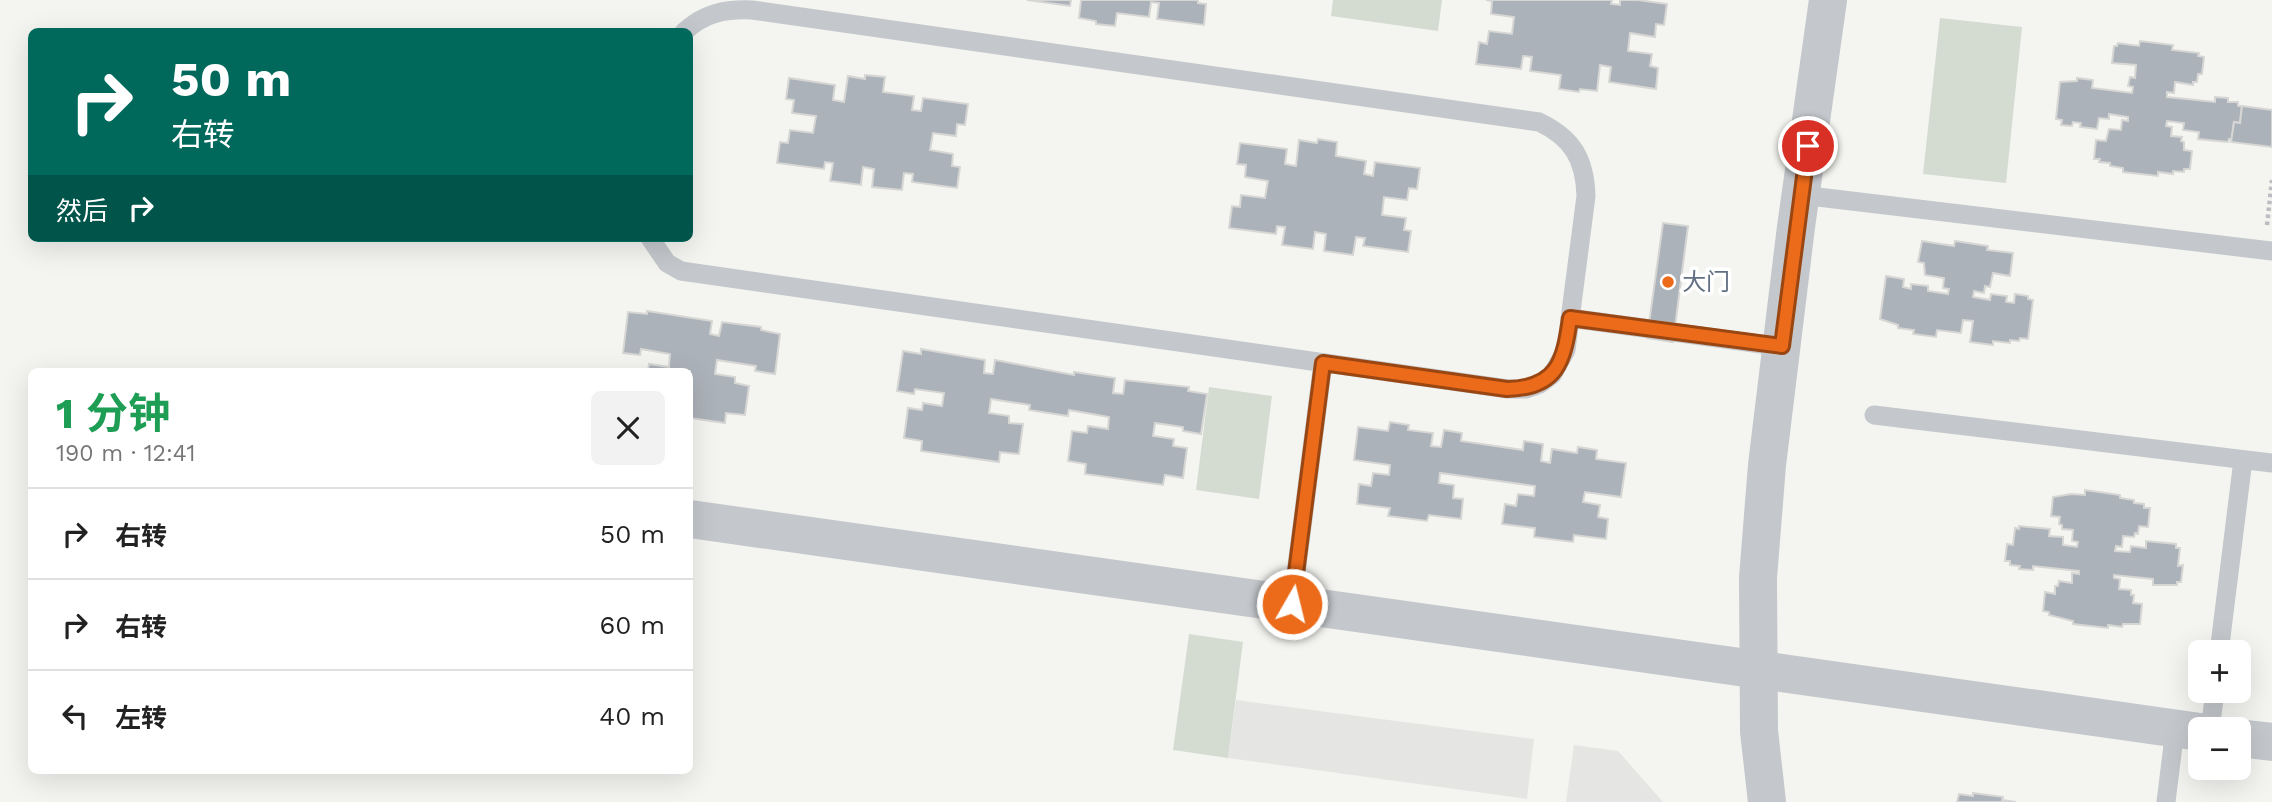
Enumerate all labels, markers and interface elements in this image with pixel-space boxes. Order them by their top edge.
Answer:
text: 50 m [171,50,291,108]
icon: right [56,56,147,147]
text: 右转 [171,116,235,154]
pin [1778,116,1838,176]
icon: arrive [1789,127,1827,165]
icon: right [122,189,160,227]
text: 然后 [56,196,108,226]
place label: 大门 [1682,268,1730,296]
marker: 大门 [1660,274,1676,290]
text: 1 分钟 [56,389,170,438]
button: close [591,391,665,465]
text: 190 m · 12:41 [56,440,196,467]
icon: right [56,515,94,553]
text: 50 m [600,519,665,549]
text: 右转 [115,521,167,551]
position arrow [1255,567,1329,641]
icon: right [56,606,94,644]
text: 60 m [599,610,665,640]
text: 右转 [115,612,167,642]
map controls [2188,640,2251,780]
button: + [2188,640,2251,703]
icon: left [56,697,94,735]
text: 40 m [599,701,665,731]
text: 左转 [115,703,167,733]
button: − [2188,717,2251,780]

